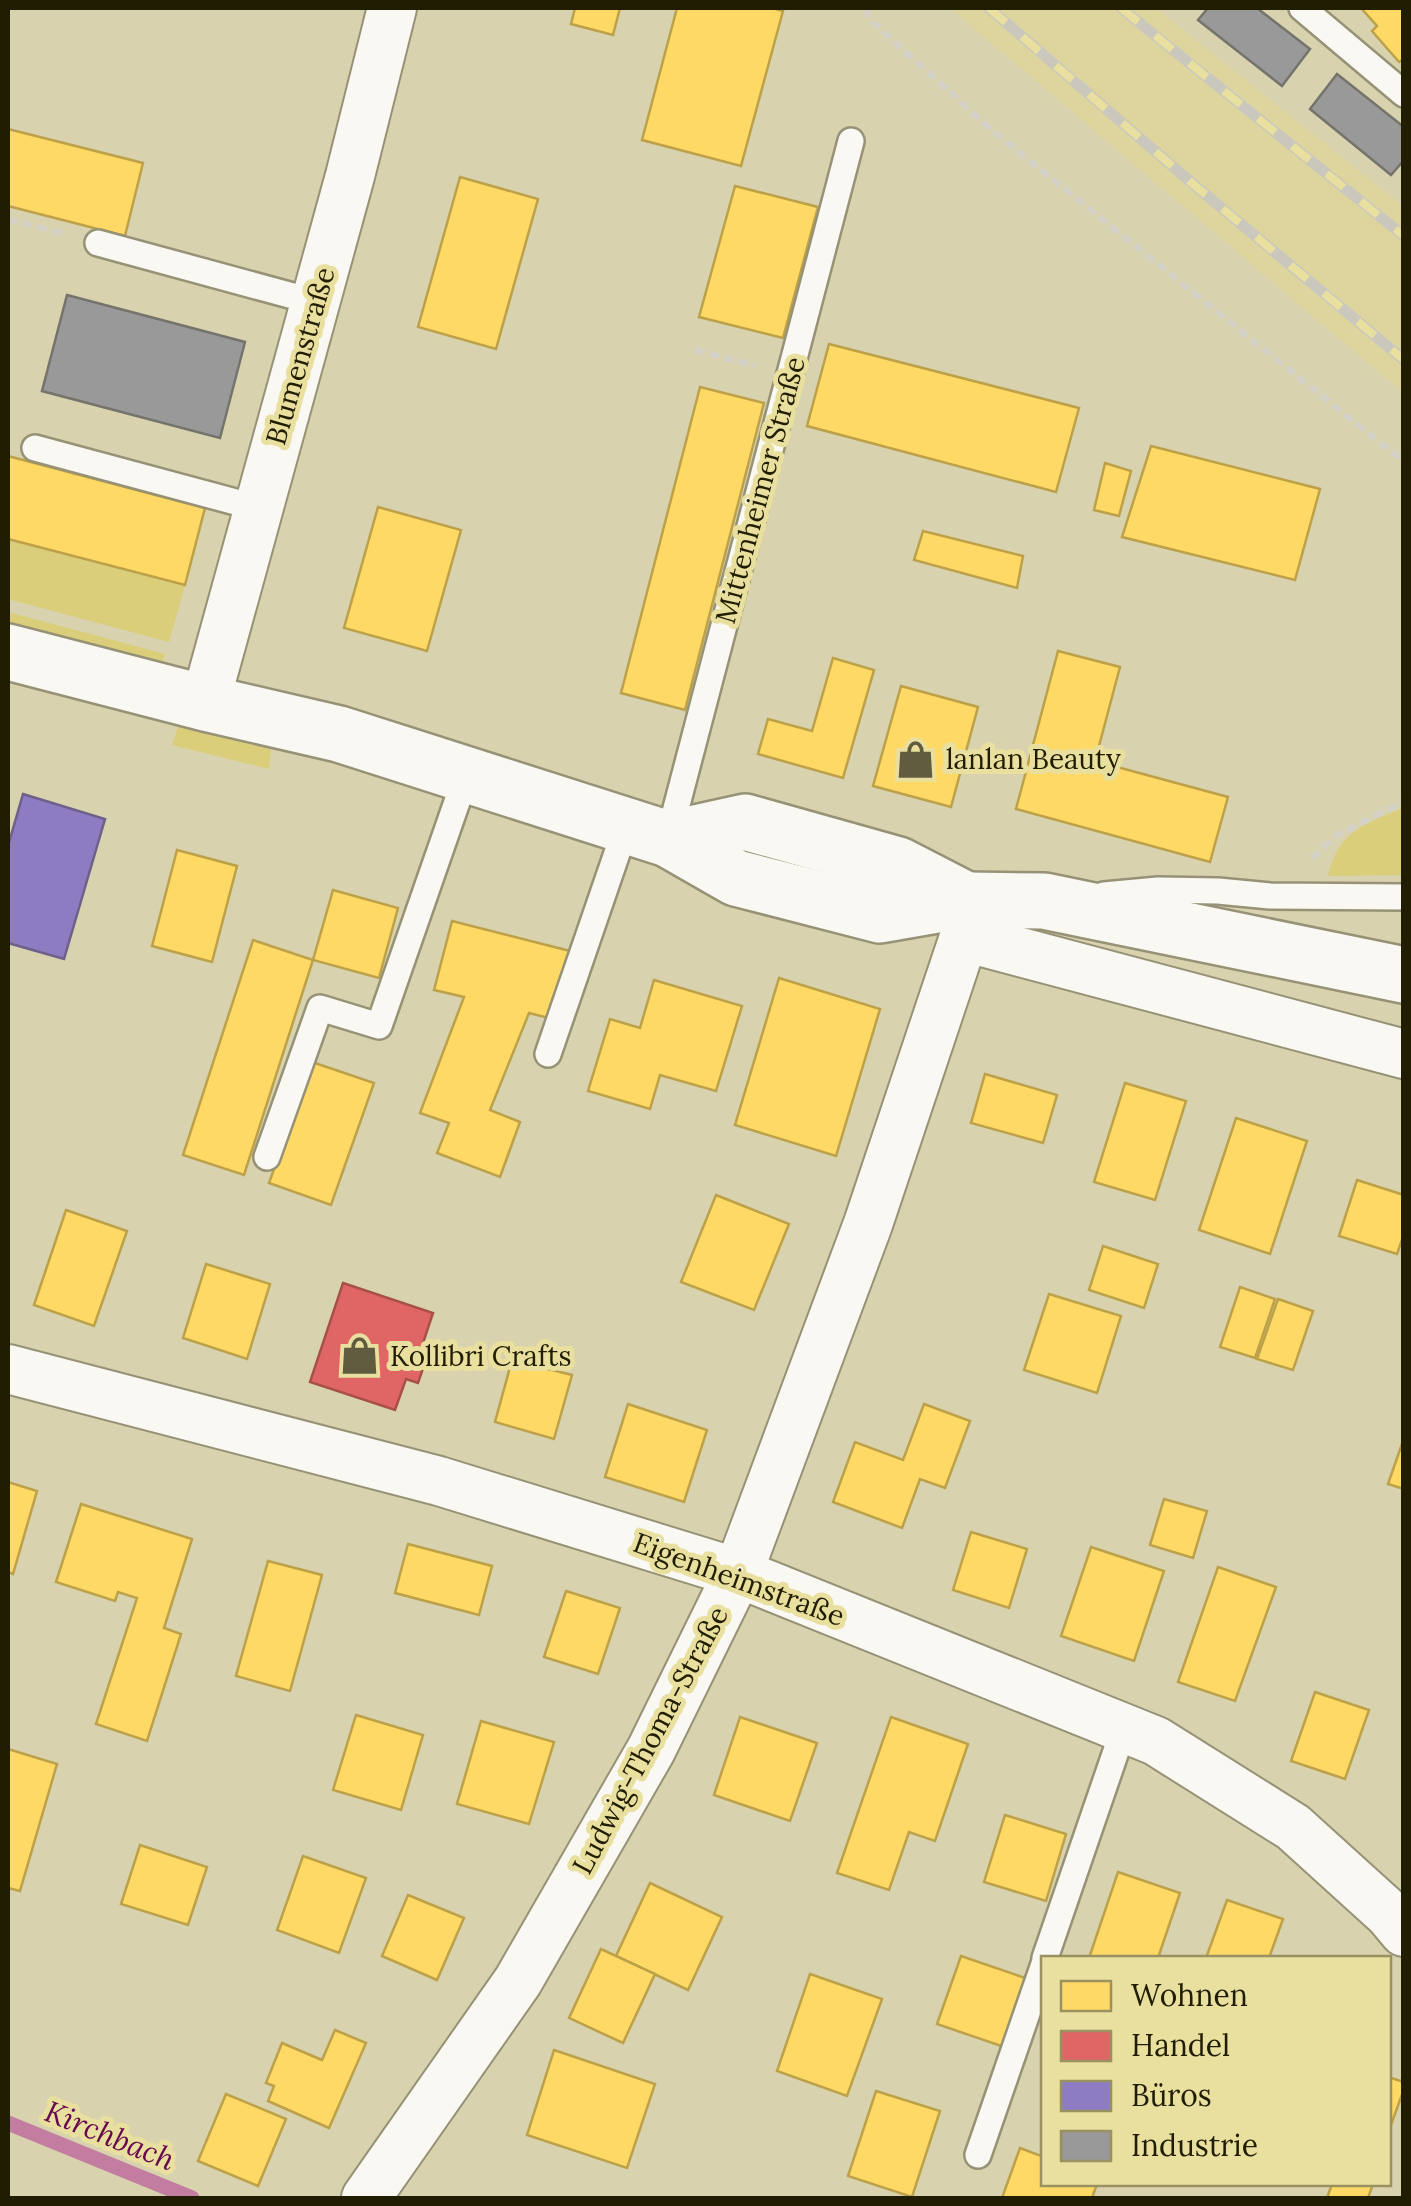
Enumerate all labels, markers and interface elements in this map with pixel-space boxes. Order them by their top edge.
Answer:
street label: Blumenstraße [257,263,343,449]
street label: Mittenheimer Straße [707,353,813,627]
shop icon: lanlan Beauty [895,738,937,780]
place label: lanlan Beauty [946,741,1121,777]
shop icon: Kollibri Crafts [339,1335,381,1377]
place label: Kollibri Crafts [390,1338,571,1374]
street label: Eigenheimstraße [629,1524,849,1634]
street label: Ludwig-Thoma-Straße [564,1600,736,1880]
legend [1041,1956,1391,2186]
text: Wohnen [1131,1976,1248,2014]
text: Handel [1131,2026,1230,2064]
text: Büros [1131,2076,1212,2114]
water label: Kirchbach [39,2092,181,2178]
text: Industrie [1131,2126,1258,2164]

